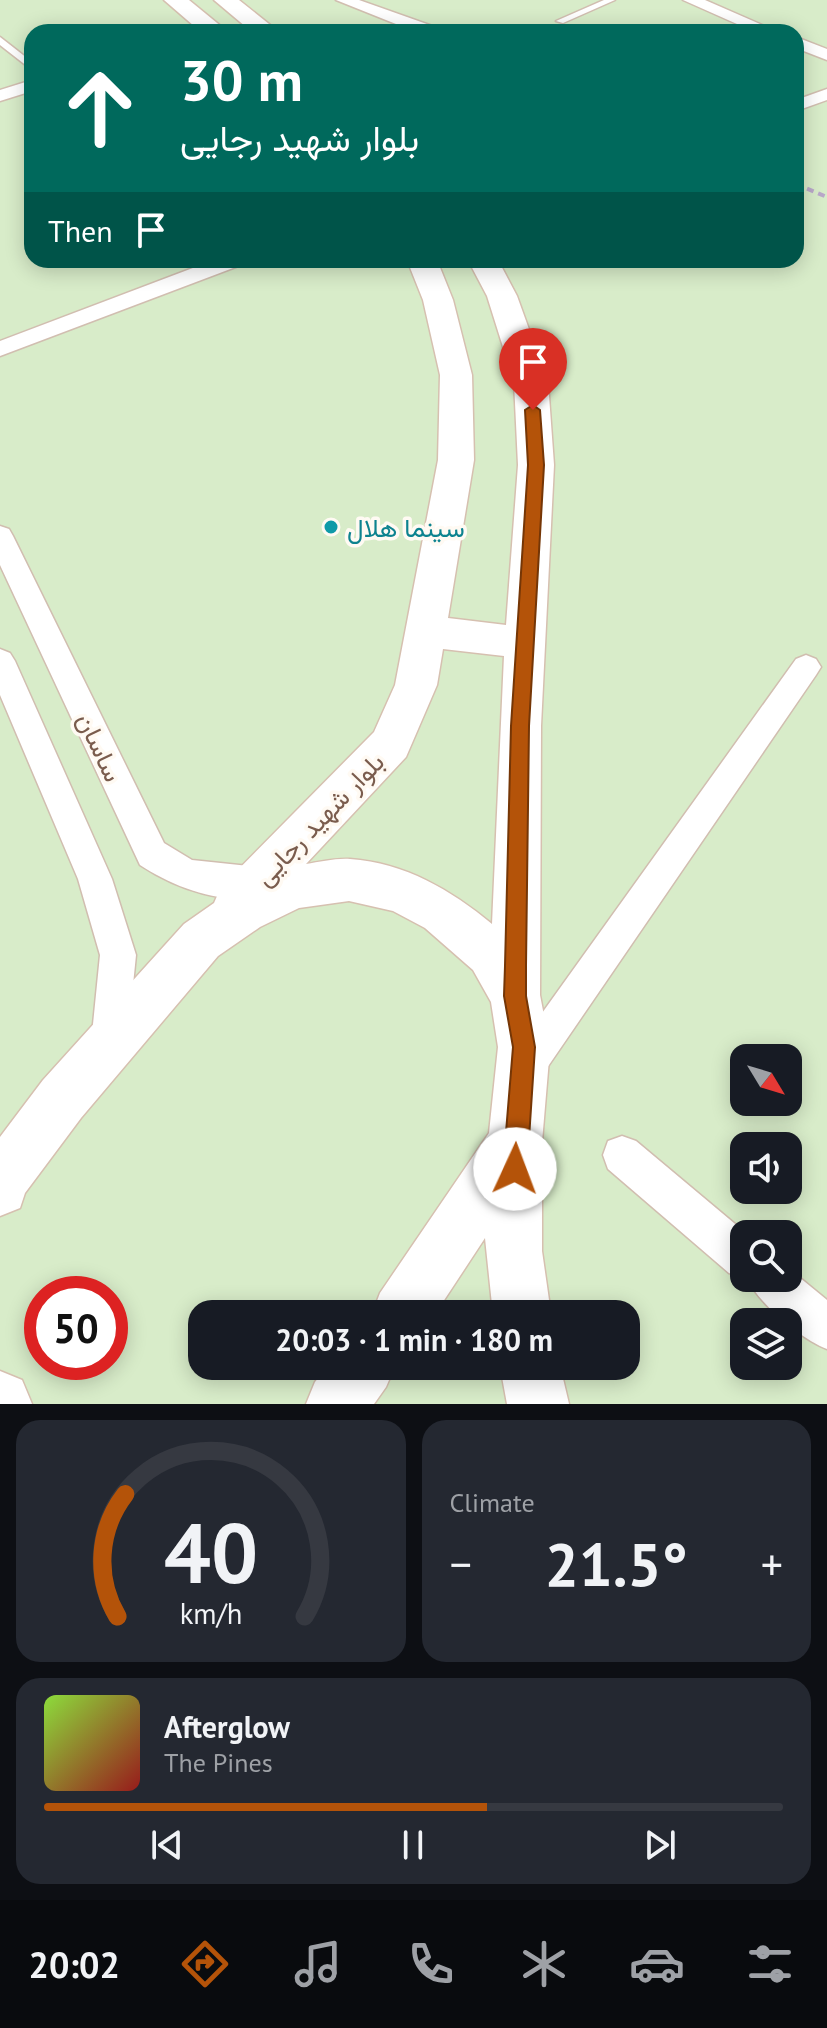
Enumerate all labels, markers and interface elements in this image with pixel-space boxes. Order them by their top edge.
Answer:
text: 30 m [180,44,303,116]
icon: ahead [48,56,152,160]
text: بلوار شهید رجایی [180,114,419,161]
icon: arrive [129,208,173,252]
text: Then [48,211,113,250]
pin [499,328,567,410]
icon: arrive [511,340,555,384]
place label: سینما هلال [347,511,465,544]
marker: سینما هلال [322,518,340,536]
street label: ساسان [70,707,130,787]
street label: بلوار شهید رجایی [247,745,391,893]
north arrow [730,1044,802,1116]
map controls [730,1044,802,1380]
position arrow [473,1127,557,1211]
button: sound [730,1132,802,1204]
button: search [730,1220,802,1292]
speed limit sign: 50 [24,1276,128,1380]
button: layers [730,1308,802,1380]
text: 20:03 · 1 min · 180 m [275,1320,553,1359]
text: Climate [450,1486,535,1519]
text: 40 [164,1498,258,1606]
text: 21.5° [545,1525,688,1603]
text: − [450,1535,472,1592]
text: + [761,1535,783,1592]
text: km/h [179,1595,242,1632]
text: Afterglow [164,1707,290,1746]
text: The Pines [164,1746,273,1779]
icon: previous [145,1823,189,1867]
icon: pause [391,1823,435,1867]
icon: next [638,1823,682,1867]
icon: directions [177,1936,233,1992]
icon: music [290,1936,346,1992]
icon: phone [403,1936,459,1992]
icon: climate [516,1936,572,1992]
icon: car [629,1936,685,1992]
icon: filters [742,1936,798,1992]
text: 20:02 [29,1941,120,1988]

